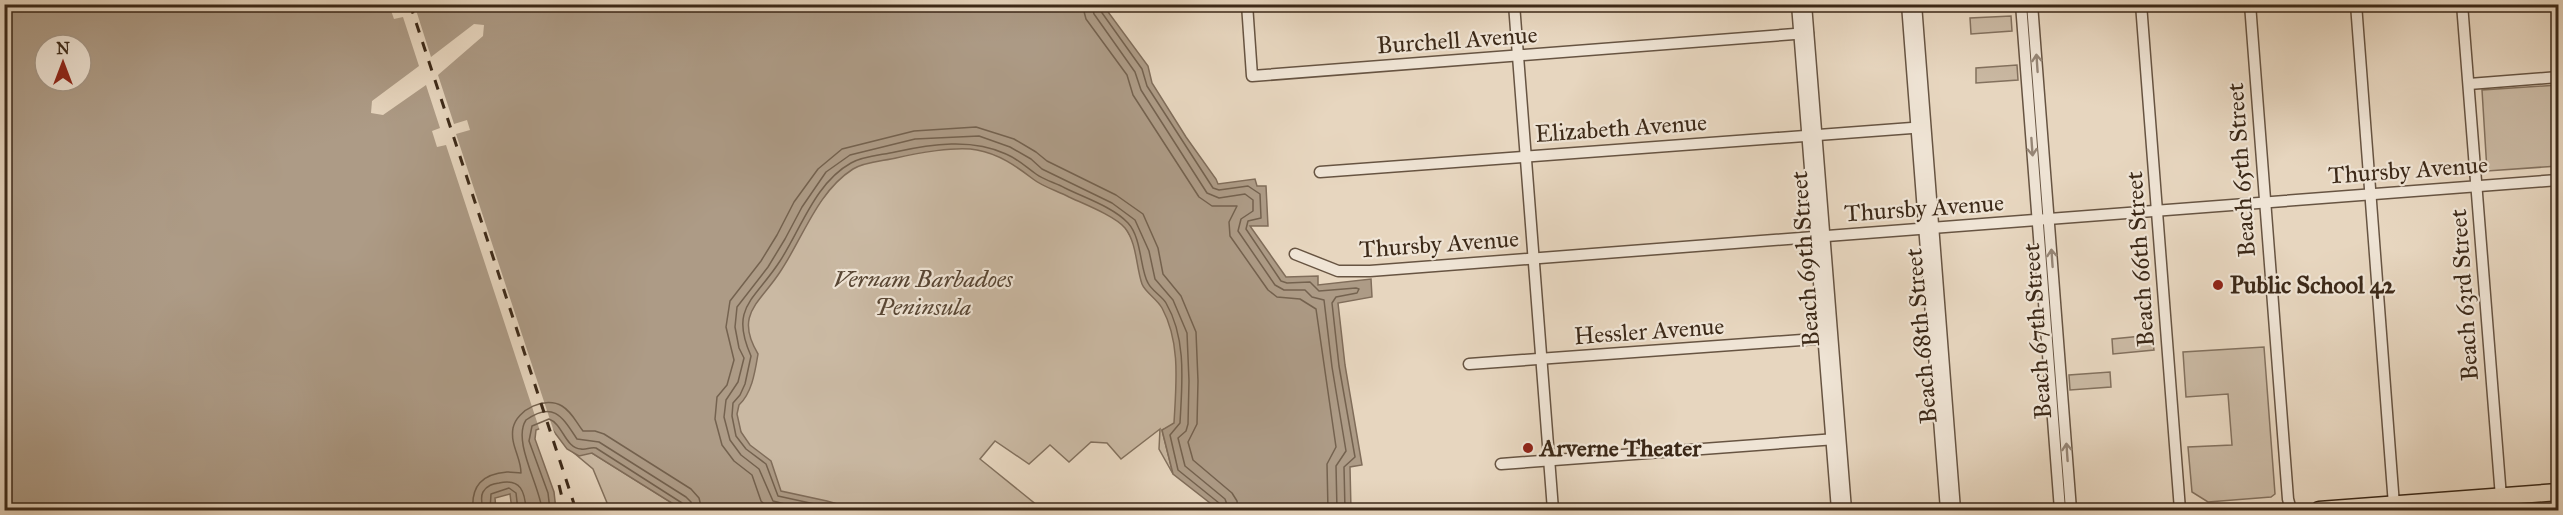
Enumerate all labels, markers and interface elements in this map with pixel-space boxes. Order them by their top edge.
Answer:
street label: Burchell Avenue [1376,19,1538,61]
north arrow [33,33,93,93]
text: N [56,39,70,58]
one-way arrow [2031,54,2042,74]
street label: Beach 65th Street [2220,81,2262,258]
street label: Elizabeth Avenue [1534,107,1708,149]
one-way arrow [2027,136,2038,156]
street label: Thursby Avenue [2327,149,2489,191]
street label: Beach 69th Street [1784,169,1826,348]
street label: Beach 66th Street [2119,170,2161,348]
street label: Thursby Avenue [1843,187,2005,229]
street label: Beach 63rd Street [2443,208,2485,382]
street label: Thursby Avenue [1358,223,1520,265]
street label: Beach 67th Street [2016,241,2058,420]
street label: Beach 68th Street [1898,246,1944,425]
one-way arrow [2046,248,2057,268]
park label: Vernam Barbadoes Peninsula [833,264,1014,322]
place label: Public School 42 [2230,270,2396,300]
marker: Public School 42 [2211,278,2225,292]
street label: Hessler Avenue [1573,311,1725,351]
place label: Arverne Theater [1538,433,1702,463]
marker: Arverne Theater [1521,441,1535,455]
one-way arrow [2061,443,2072,463]

